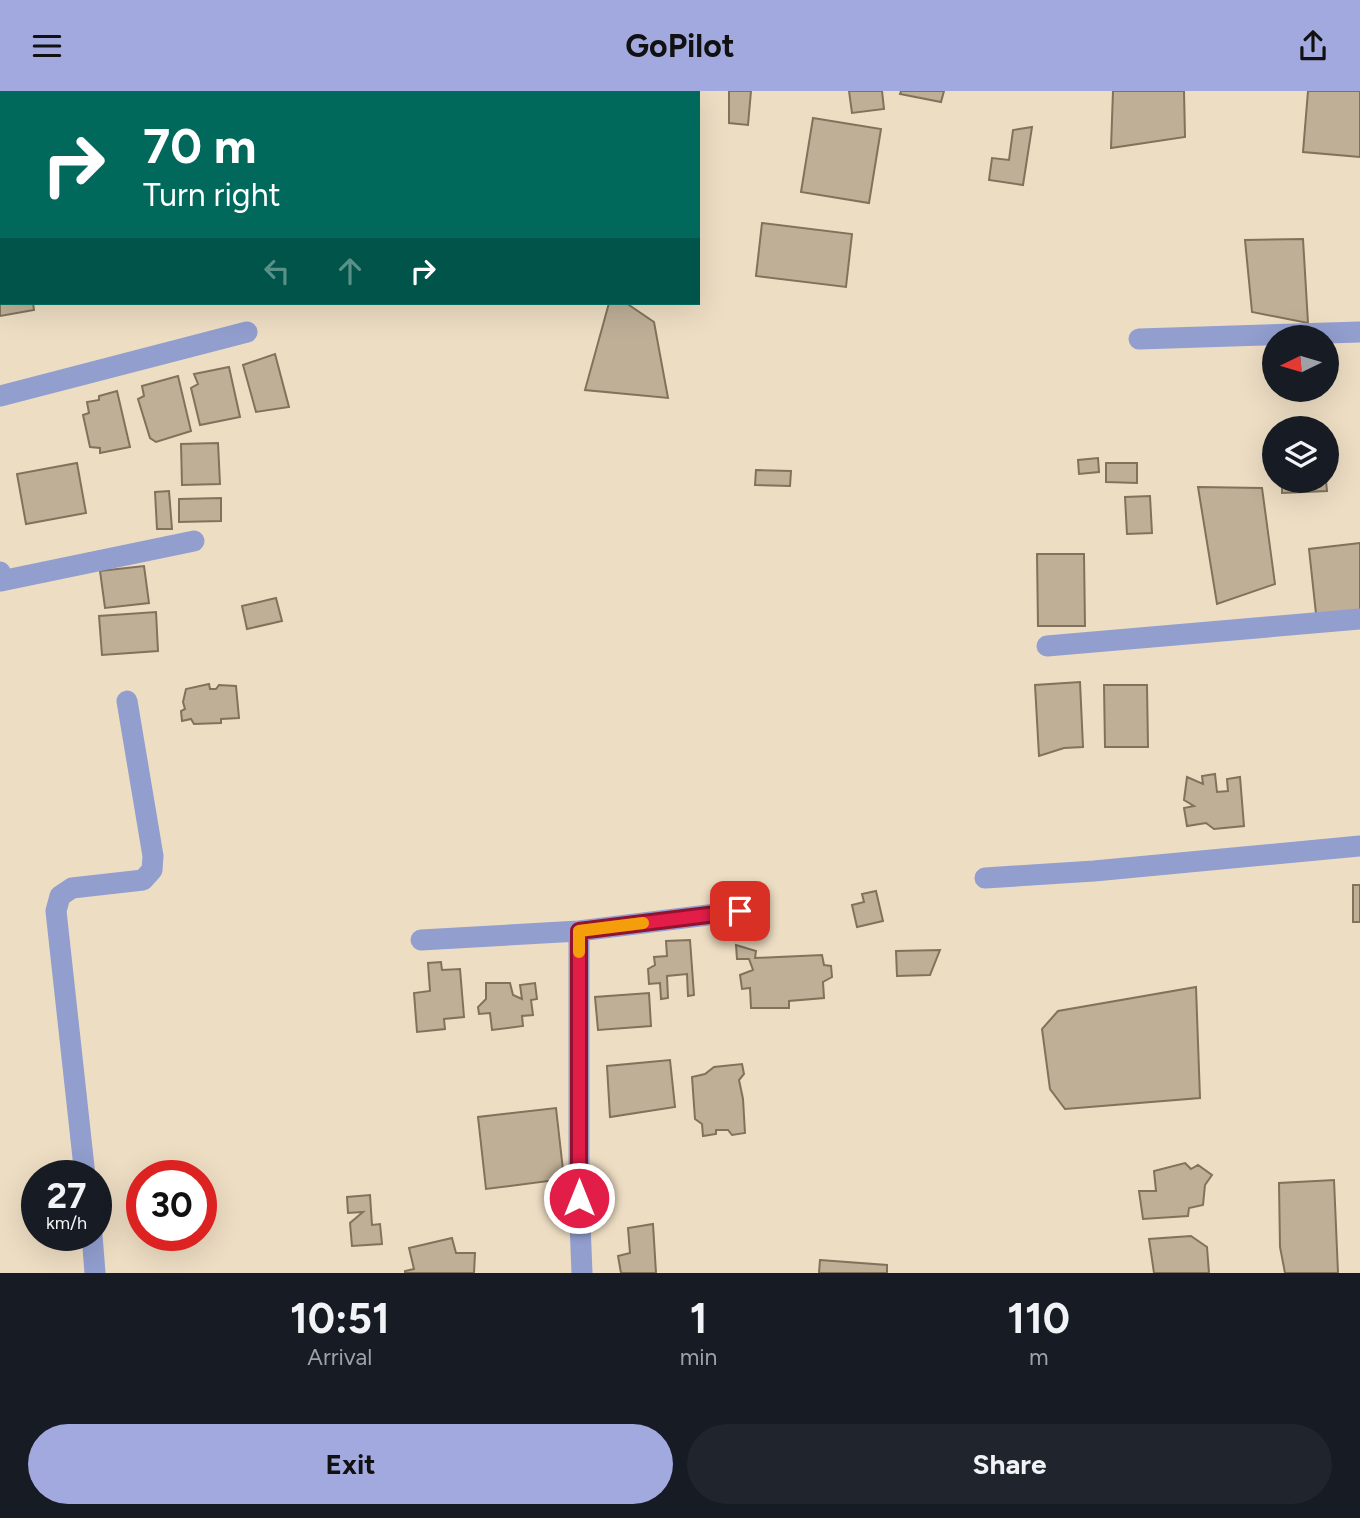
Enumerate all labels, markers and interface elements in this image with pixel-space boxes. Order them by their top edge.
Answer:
icon: menu [28,27,66,65]
text: GoPilot [625,27,735,65]
icon: share [1294,27,1332,65]
text: 70 m [143,116,256,175]
icon: right [28,119,119,210]
text: Turn right [143,176,281,214]
icon: left [258,252,296,290]
icon: ahead [331,252,369,290]
icon: right [404,252,442,290]
north arrow [1262,325,1339,403]
map controls [1262,325,1339,493]
button: layers [1262,416,1339,493]
pin [710,881,770,941]
icon: arrive [721,892,759,930]
speed limit sign: 30 [126,1160,217,1251]
position arrow [542,1161,616,1235]
text: 27 [47,1175,86,1217]
text: km/h [46,1212,87,1234]
text: 10:51 [290,1293,390,1344]
text: 1 [690,1293,707,1344]
text: 110 [1007,1293,1070,1344]
text: Arrival [307,1343,372,1371]
text: min [680,1343,717,1371]
text: m [1029,1343,1048,1371]
button: Exit [28,1424,673,1504]
button: Share [687,1424,1332,1504]

